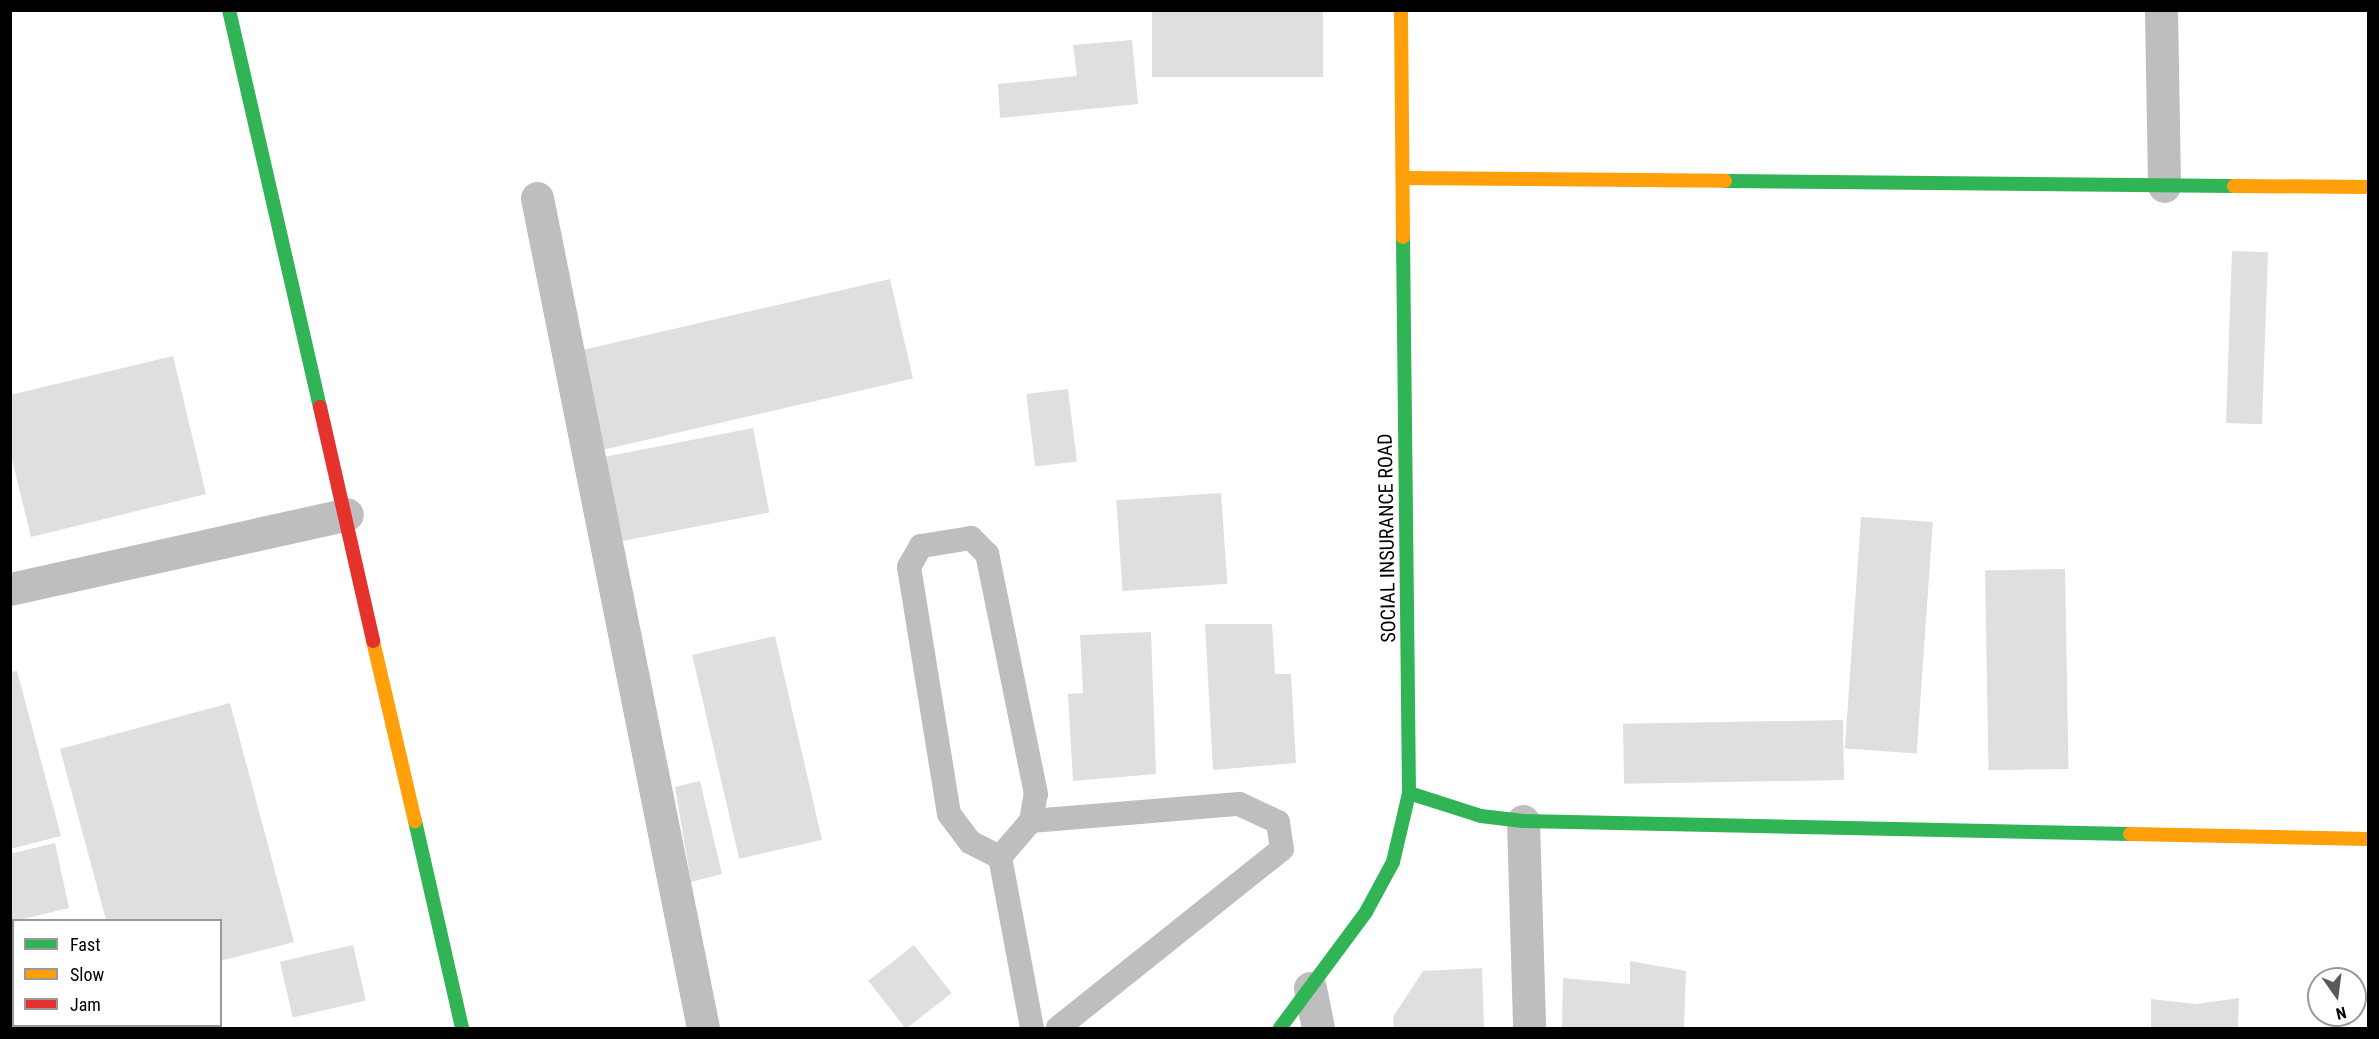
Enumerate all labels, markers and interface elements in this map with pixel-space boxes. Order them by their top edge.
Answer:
street label: SOCIAL INSURANCE ROAD [1373,433,1401,643]
legend [12,919,222,1027]
text: Fast [70,934,101,955]
text: Slow [70,964,104,985]
north arrow [2307,967,2367,1027]
text: Jam [70,994,101,1015]
text: N [2334,1003,2348,1023]

